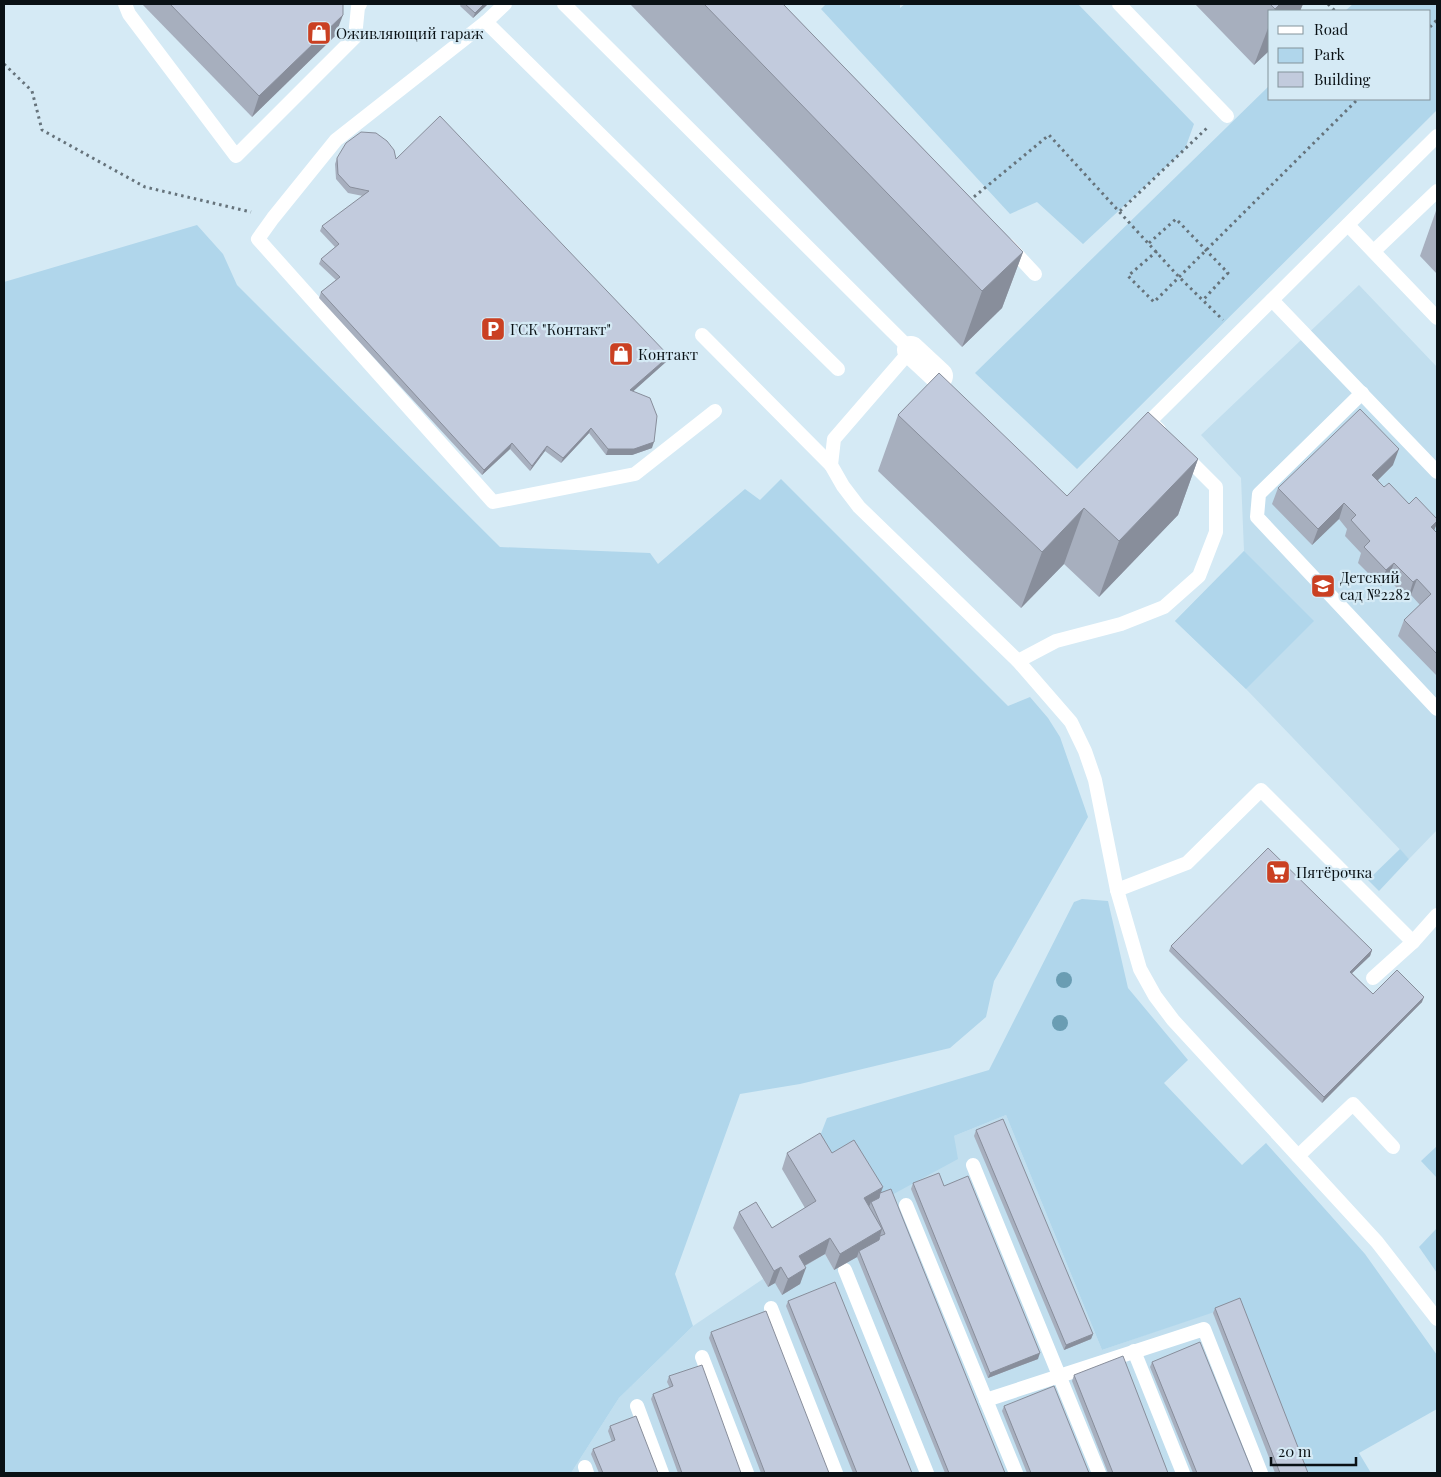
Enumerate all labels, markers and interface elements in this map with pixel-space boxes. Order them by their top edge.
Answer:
legend [1268,10,1431,100]
text: Road [1314,19,1348,39]
shop icon: Оживляющий гараж [306,20,332,46]
place label: Оживляющий гараж [336,23,484,43]
text: Park [1314,44,1346,64]
text: Building [1314,69,1371,89]
parking icon: ГСК "Контакт" [480,316,506,342]
place label: ГСК "Контакт" [510,319,611,339]
shop icon: Контакт [608,341,634,367]
place label: Контакт [638,344,698,364]
place label: Детский сад №2282 [1340,567,1410,604]
school or university icon: Детский сад №2282 [1310,573,1336,599]
supermarket icon: Пятёрочка [1265,859,1291,885]
place label: Пятёрочка [1296,862,1373,882]
scale bar [1271,1434,1356,1466]
text: 20 m [1278,1441,1312,1461]

